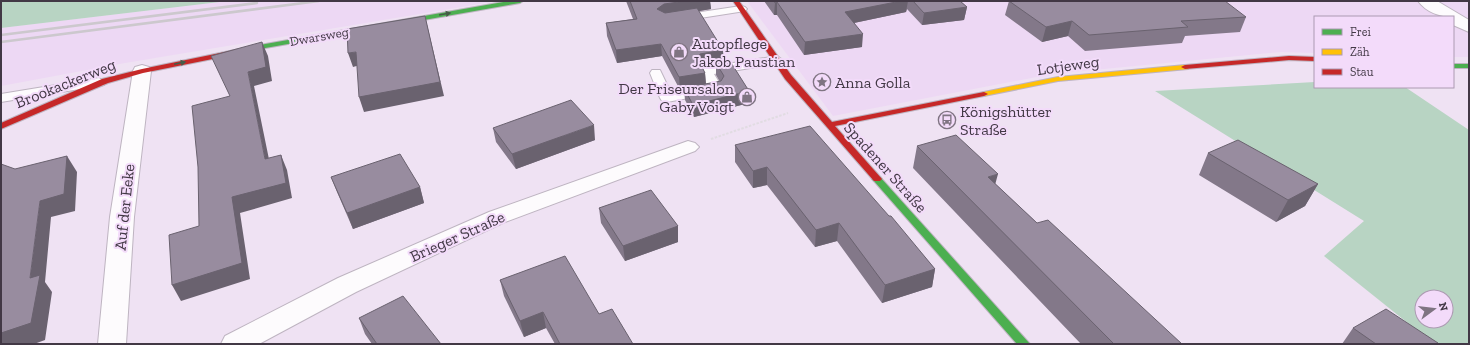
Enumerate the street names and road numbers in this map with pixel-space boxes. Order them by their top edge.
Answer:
street label: Dwarsweg [288,24,350,49]
street label: Lotjeweg [1036,52,1101,79]
street label: Brookackerweg [12,55,119,112]
street label: Spadener Straße [840,118,931,216]
street label: Auf der Eeke [111,163,138,251]
street label: Brieger Straße [407,207,507,266]

